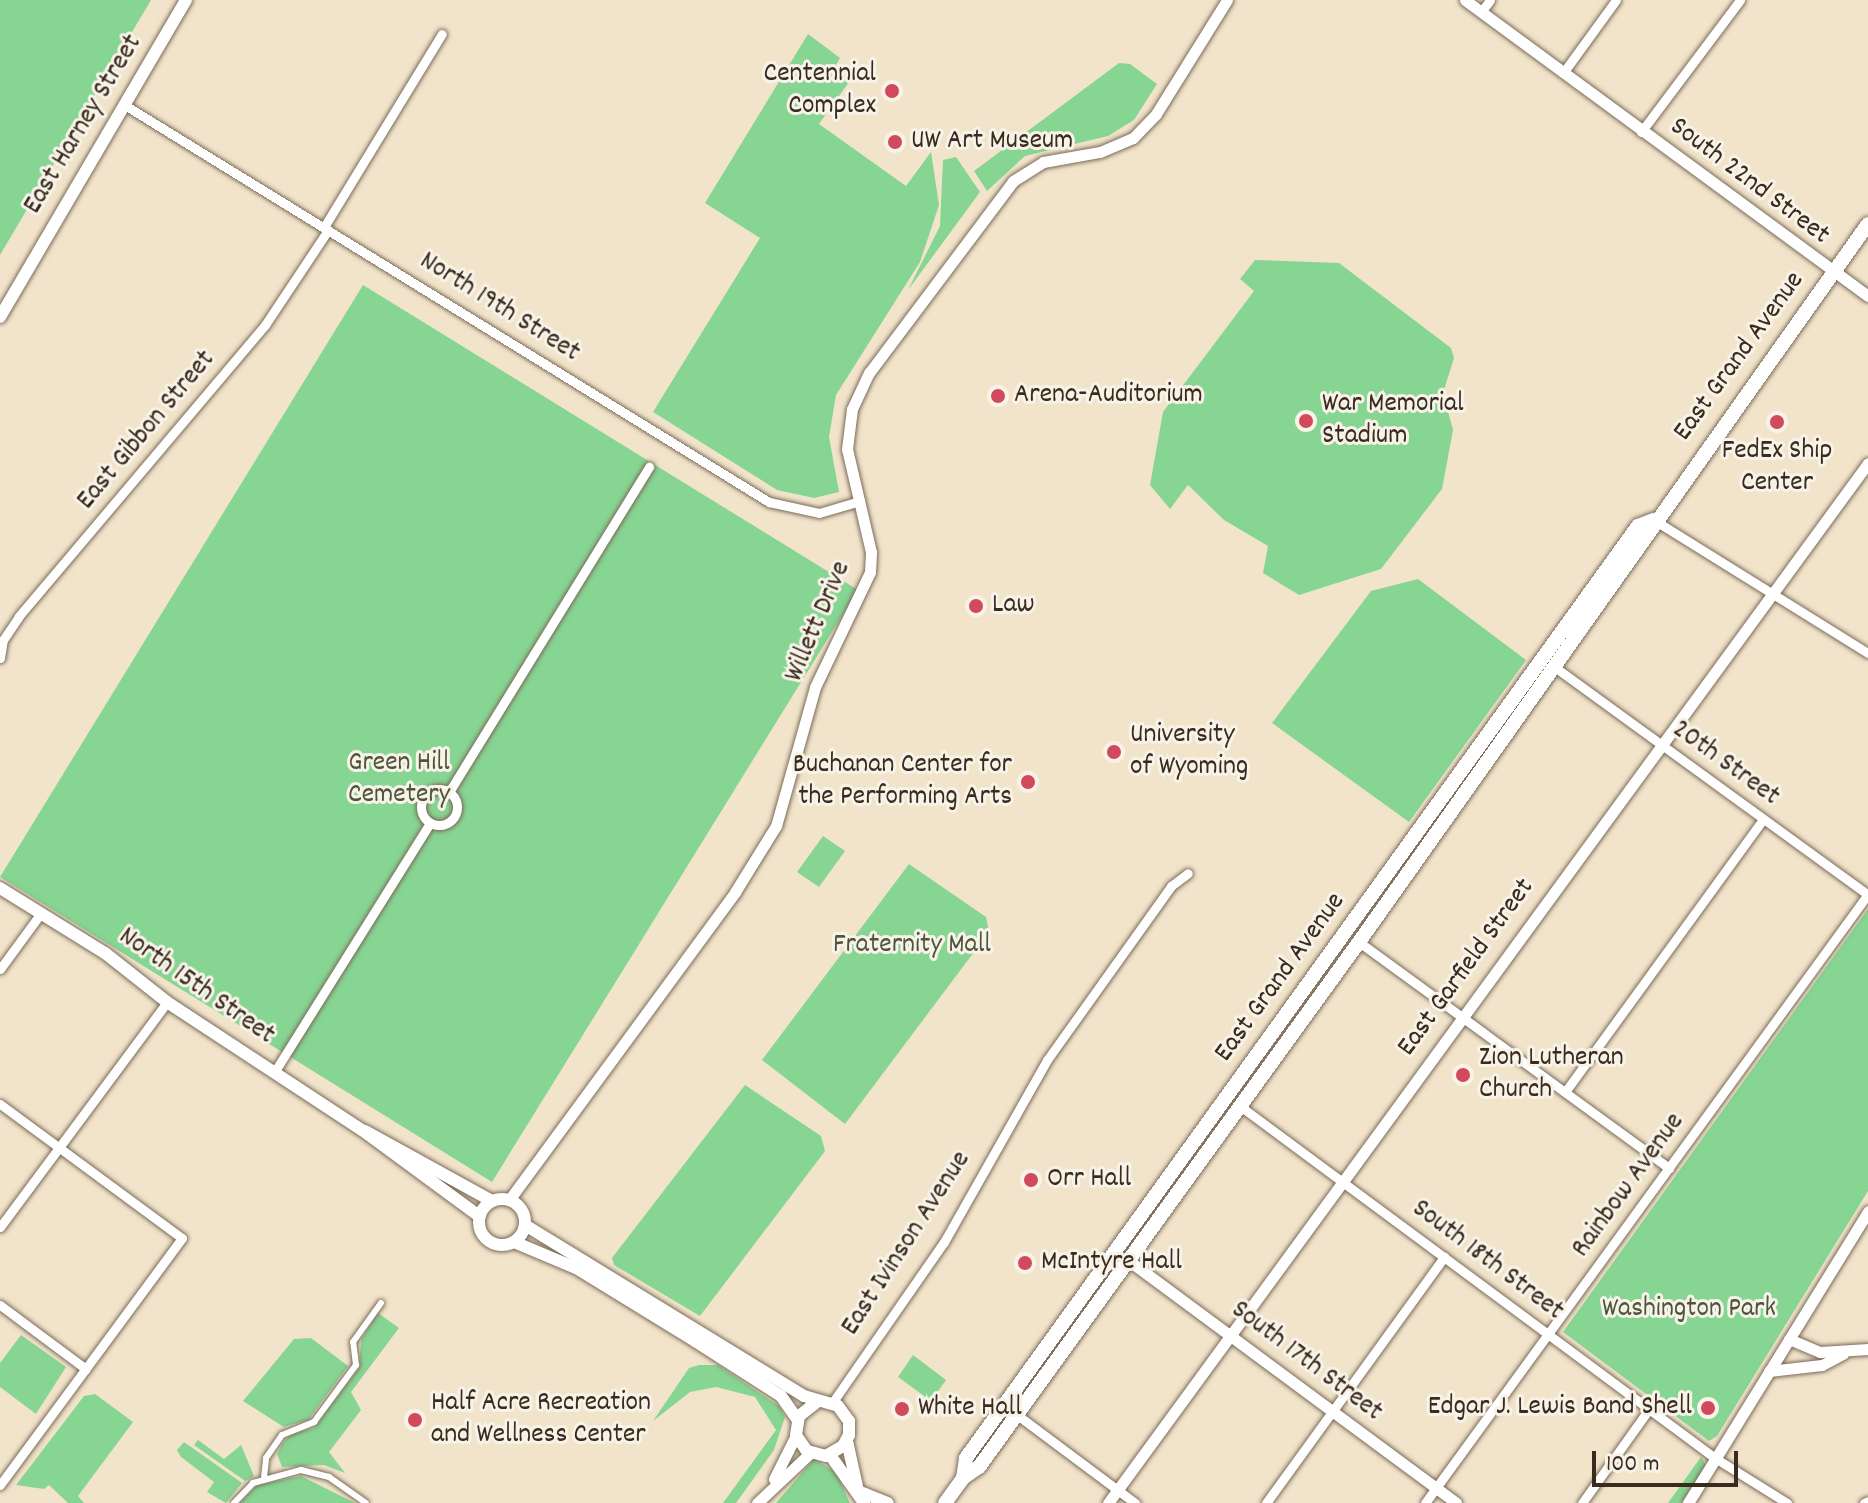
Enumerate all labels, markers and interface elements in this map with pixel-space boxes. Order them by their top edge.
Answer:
street label: East Harney Street [17,29,151,221]
place label: Centennial Complex [763,58,876,124]
marker: Centennial Complex [883,82,901,100]
street label: South 22nd Street [1662,111,1836,253]
place label: UW Art Museum [911,125,1073,159]
marker: UW Art Museum [886,133,904,151]
street label: North 19th Street [413,245,585,371]
street label: East Grand Avenue [1667,266,1813,448]
street label: East Gibbon Street [71,344,223,518]
place label: Arena-Auditorium [1014,379,1203,413]
marker: Arena-Auditorium [989,387,1007,405]
place label: War Memorial Stadium [1322,388,1464,454]
marker: War Memorial Stadium [1297,412,1315,430]
marker: FedEx Ship Center [1768,413,1786,431]
place label: FedEx Ship Center [1722,435,1832,501]
street label: Willett Drive [779,557,859,687]
place label: Law [992,589,1035,623]
marker: Law [967,597,985,615]
street label: 20th Street [1665,714,1785,814]
place label: University of Wyoming [1130,719,1248,785]
marker: University of Wyoming [1105,743,1123,761]
park label: Green Hill Cemetery [348,747,450,813]
place label: Buchanan Center for the Performing Arts [793,749,1012,815]
marker: Buchanan Center for the Performing Arts [1019,773,1037,791]
street label: East Garfield Street [1391,873,1543,1063]
street label: East Grand Avenue [1208,887,1354,1069]
street label: North 15th Street [111,921,281,1053]
park label: Fraternity Mall [833,929,991,963]
place label: Zion Lutheran Church [1479,1042,1624,1108]
marker: Zion Lutheran Church [1454,1066,1472,1084]
street label: Rainbow Avenue [1565,1107,1693,1265]
street label: East Ivinson Avenue [835,1146,979,1342]
place label: Orr Hall [1047,1163,1131,1197]
marker: Orr Hall [1022,1171,1040,1189]
street label: South 18th Street [1404,1193,1570,1329]
place label: McIntyre Hall [1041,1246,1182,1280]
marker: McIntyre Hall [1016,1254,1034,1272]
park label: Washington Park [1602,1293,1776,1327]
street label: South 17th Street [1224,1294,1388,1430]
place label: Half Acre Recreation and Wellness Center [431,1387,651,1453]
place label: Edgar J. Lewis Band Shell [1428,1391,1692,1425]
place label: White Hall [918,1392,1022,1426]
marker: Edgar J. Lewis Band Shell [1699,1399,1717,1417]
marker: White Hall [893,1400,911,1418]
marker: Half Acre Recreation and Wellness Center [406,1411,424,1429]
scale bar [1596,1435,1742,1485]
text: 100 m [1606,1448,1659,1482]

